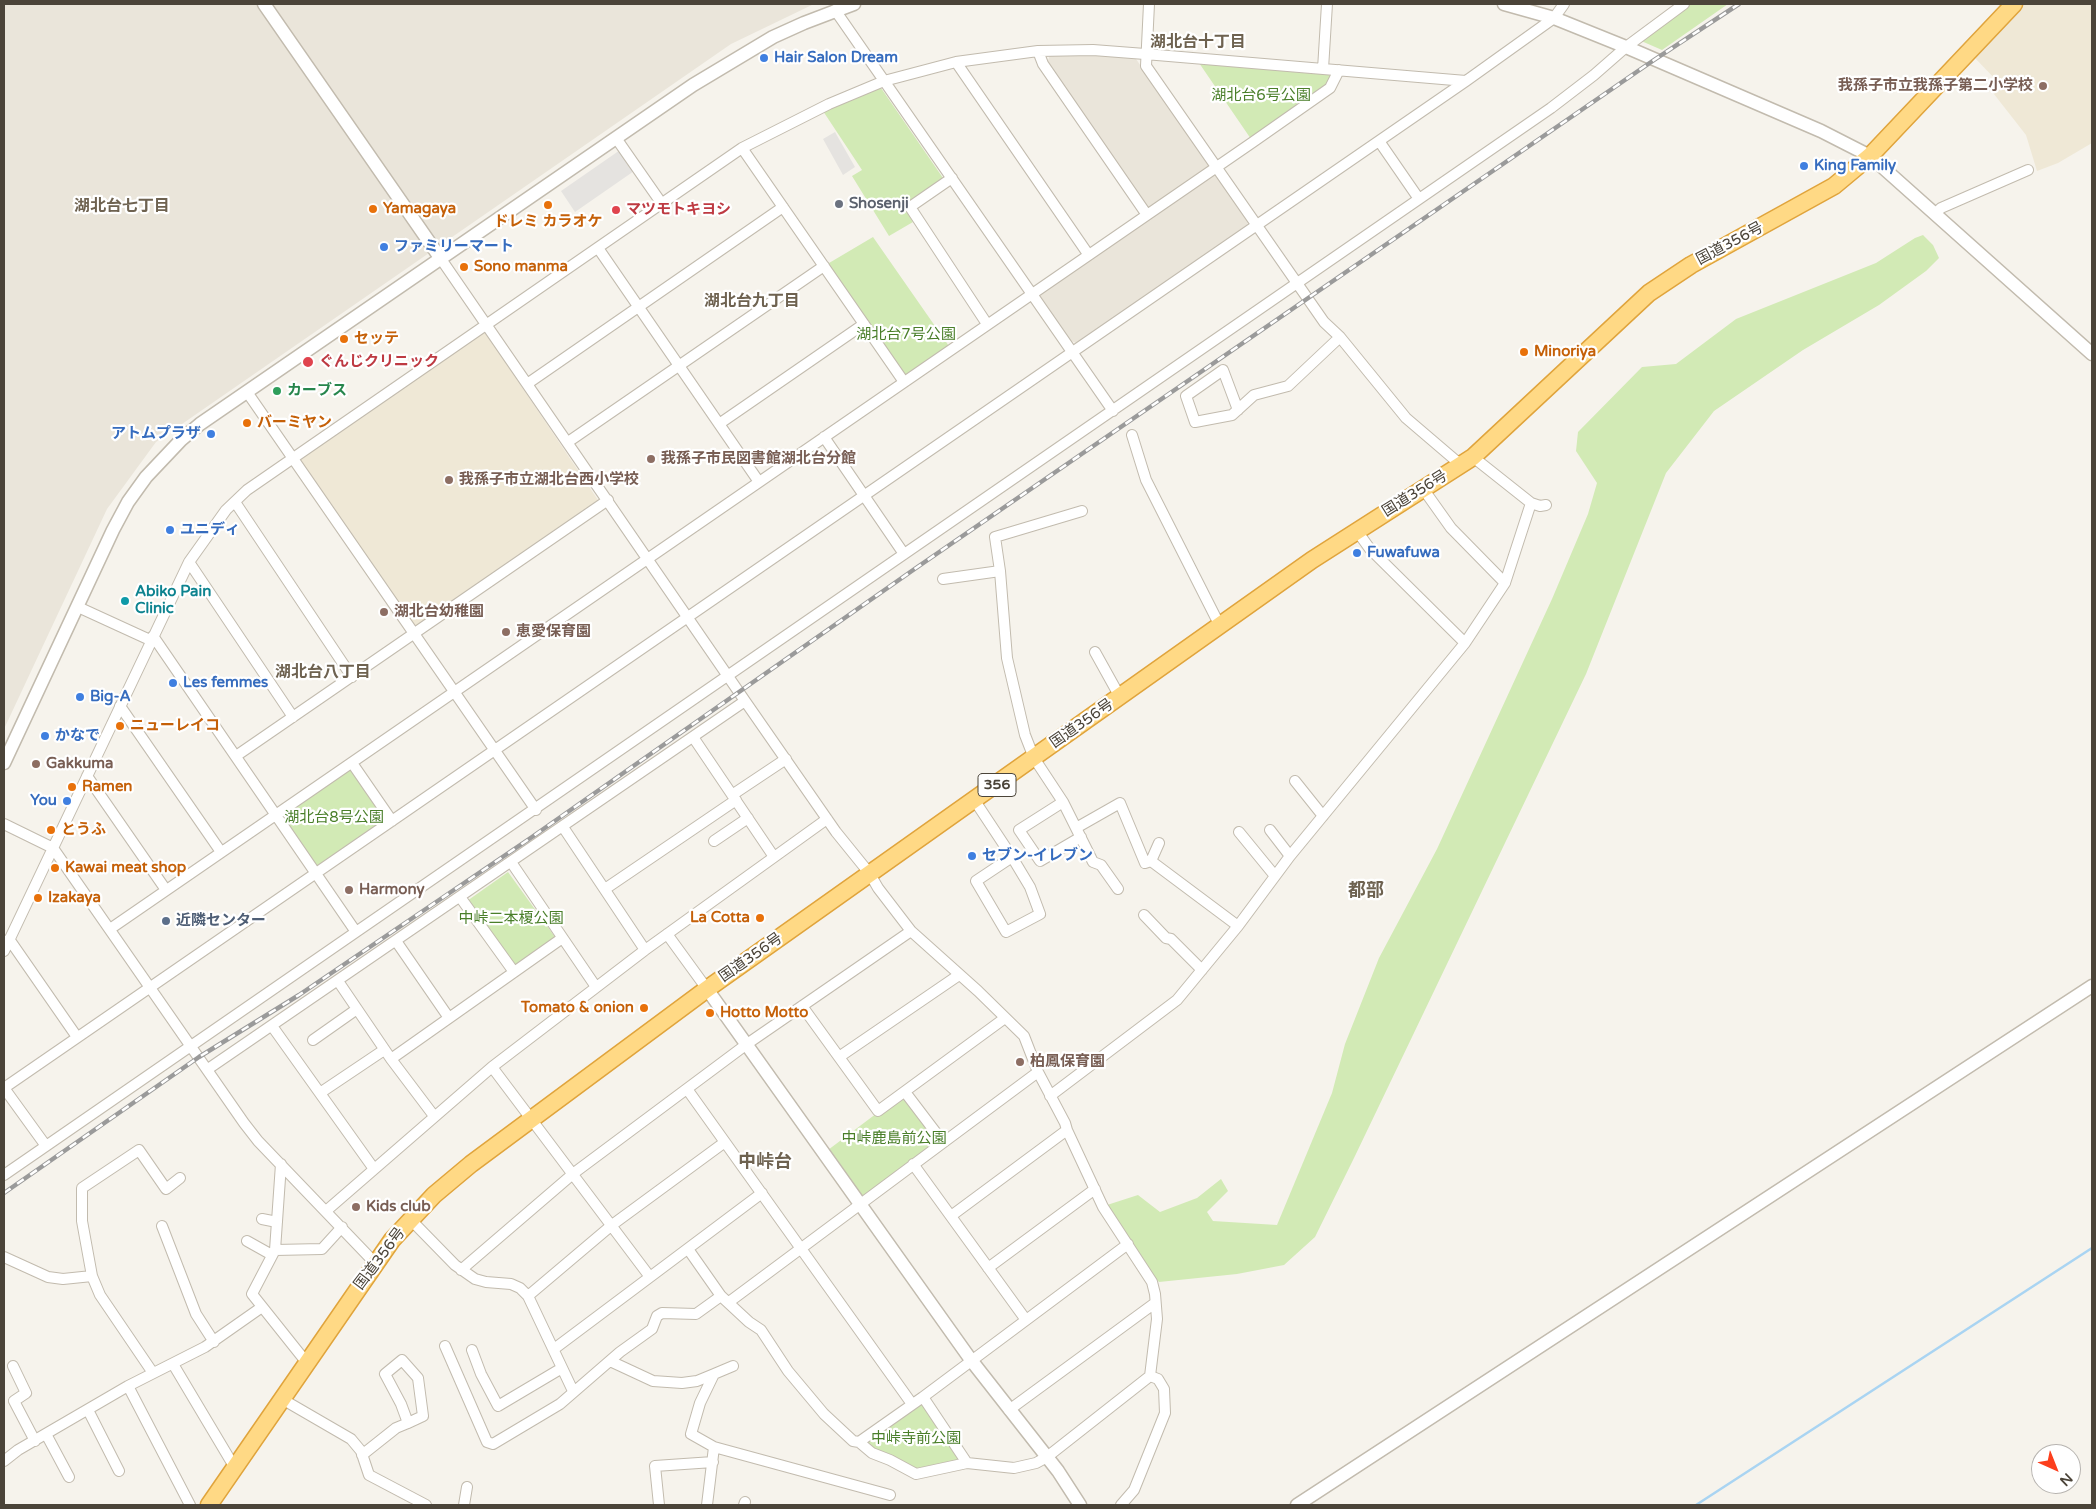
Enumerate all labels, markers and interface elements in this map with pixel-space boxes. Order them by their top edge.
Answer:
district label: 湖北台十丁目 [1150,33,1246,53]
place label: Hair Salon Dream [774,49,898,67]
marker: Hair Salon Dream [758,52,770,64]
place label: 我孫子市立我孫子第二小学校 [1838,77,2033,95]
marker: 我孫子市立我孫子第二小学校 [2037,80,2049,92]
park label: 湖北台6号公園 [1211,87,1311,105]
place label: King Family [1814,157,1896,175]
marker: King Family [1798,160,1810,172]
place label: Shosenji [849,195,909,213]
district label: 湖北台七丁目 [74,197,170,217]
marker: Shosenji [833,198,845,210]
marker: ドレミ カラオケ [542,199,554,211]
place label: Yamagaya [383,200,456,218]
place label: マツモトキヨシ [626,201,731,219]
marker: Yamagaya [367,203,379,215]
marker: マツモトキヨシ [610,204,622,216]
place label: ドレミ カラオケ [494,213,602,231]
street label: 国道356号 [1693,219,1767,269]
place label: ファミリーマート [394,238,514,256]
marker: ファミリーマート [378,241,390,253]
place label: Sono manma [474,258,568,276]
marker: Sono manma [458,261,470,273]
district label: 湖北台九丁目 [704,292,800,312]
park label: 湖北台7号公園 [856,326,956,344]
place label: セッテ [354,330,399,348]
marker: セッテ [338,333,350,345]
place label: Minoriya [1534,343,1596,361]
marker: Minoriya [1518,346,1530,358]
place label: ぐんじクリニック [319,353,439,371]
marker: ぐんじクリニック [301,355,315,369]
place label: カーブス [287,382,347,400]
marker: カーブス [271,385,283,397]
place label: バーミヤン [257,414,332,432]
marker: バーミヤン [241,417,253,429]
place label: アトムプラザ [111,425,201,443]
marker: アトムプラザ [205,428,217,440]
place label: 我孫子市民図書館湖北台分館 [661,450,856,468]
marker: 我孫子市民図書館湖北台分館 [645,453,657,465]
street label: 国道356号 [1379,467,1451,521]
place label: 我孫子市立湖北台西小学校 [459,471,639,489]
marker: 我孫子市立湖北台西小学校 [443,474,455,486]
place label: ユニディ [180,521,240,539]
marker: ユニディ [164,524,176,536]
place label: Fuwafuwa [1367,544,1440,562]
marker: Fuwafuwa [1351,547,1363,559]
place label: Abiko Pain Clinic [135,583,211,618]
marker: Abiko Pain Clinic [119,595,131,607]
place label: 湖北台幼稚園 [394,603,484,621]
marker: 湖北台幼稚園 [378,606,390,618]
place label: 恵愛保育園 [516,623,591,641]
marker: 恵愛保育園 [500,626,512,638]
district label: 湖北台八丁目 [275,663,371,683]
place label: Les femmes [183,674,268,692]
marker: Les femmes [167,677,179,689]
place label: Big-A [90,688,131,706]
marker: Big-A [74,691,86,703]
street label: 国道356号 [1047,696,1117,752]
place label: ニューレイコ [130,717,220,735]
marker: ニューレイコ [114,720,126,732]
place label: かなで [55,727,100,745]
marker: かなで [39,730,51,742]
place label: Gakkuma [46,755,113,773]
marker: Gakkuma [30,758,42,770]
road number: 356 [978,774,1016,796]
place label: Ramen [82,778,133,796]
marker: Ramen [66,781,78,793]
place label: You [30,792,57,810]
marker: You [61,795,73,807]
park label: 湖北台8号公園 [284,809,384,827]
place label: とうふ [61,821,106,839]
marker: とうふ [45,824,57,836]
place label: セブン-イレブン [982,847,1093,865]
marker: セブン-イレブン [966,850,978,862]
place label: Kawai meat shop [65,859,186,877]
marker: Kawai meat shop [49,862,61,874]
district label: 都部 [1348,880,1384,902]
place label: Harmony [359,881,424,899]
marker: Harmony [343,884,355,896]
place label: Izakaya [48,889,101,907]
marker: Izakaya [32,892,44,904]
place label: La Cotta [690,909,750,927]
park label: 中峠二本榎公園 [459,910,563,928]
place label: 近隣センター [176,912,266,930]
marker: La Cotta [754,912,766,924]
marker: 近隣センター [160,915,172,927]
street label: 国道356号 [716,930,786,986]
place label: Tomato & onion [521,999,634,1017]
marker: Tomato & onion [638,1002,650,1014]
place label: Hotto Motto [720,1004,808,1022]
marker: Hotto Motto [704,1007,716,1019]
place label: 柏鳳保育園 [1030,1053,1105,1071]
marker: 柏鳳保育園 [1014,1056,1026,1068]
park label: 中峠鹿島前公園 [842,1130,946,1148]
district label: 中峠台 [738,1151,792,1173]
place label: Kids club [366,1198,431,1216]
marker: Kids club [350,1201,362,1213]
street label: 国道356号 [351,1224,409,1294]
park label: 中峠寺前公園 [871,1430,961,1448]
north arrow [2031,1444,2081,1494]
text: N [2056,1469,2076,1489]

